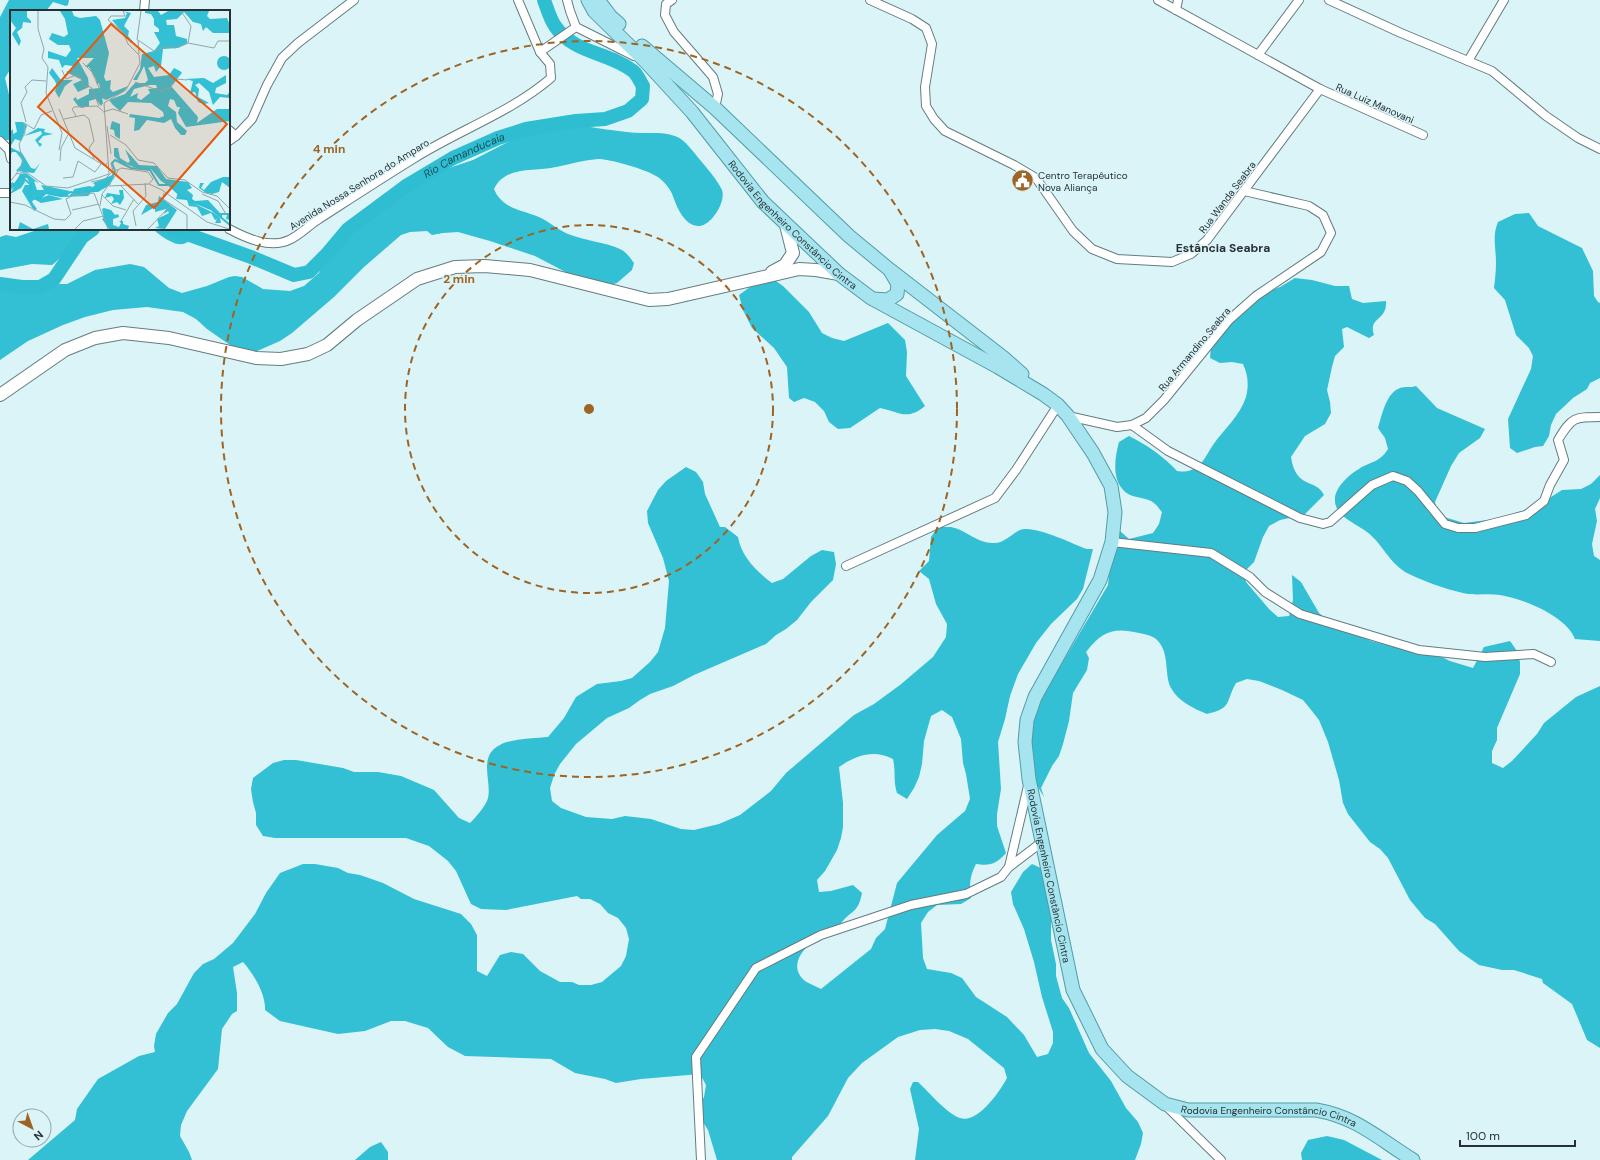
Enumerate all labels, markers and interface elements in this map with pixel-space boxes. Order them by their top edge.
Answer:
inset map [10,10,230,230]
street label: Rua Luiz Manovani [1334,80,1416,127]
water label: Rio Camanducaia [421,129,506,181]
street label: Avenida Nossa Senhora do Amparo [287,136,432,233]
text: 4 min [313,141,345,157]
street label: Rodovia Engenheiro Constâncio Cintra [725,158,860,292]
street label: Rua Wanda Seabra [1196,159,1259,236]
public building icon: Centro Terapêutico Nova Aliança [1009,168,1035,194]
place label: Centro Terapêutico Nova Aliança [1038,169,1128,194]
district label: Estância Seabra [1176,240,1270,256]
text: 2 min [443,271,475,287]
street label: Rua Armandino Seabra [1155,305,1233,394]
centre of rings [582,402,596,416]
street label: Rodovia Engenheiro Constâncio Cintra [1024,788,1073,964]
street label: Rodovia Engenheiro Constâncio Cintra [1179,1102,1359,1130]
north arrow [12,1108,52,1148]
scale bar [1460,1122,1575,1148]
text: N [31,1128,46,1143]
text: 100 m [1466,1128,1500,1144]

